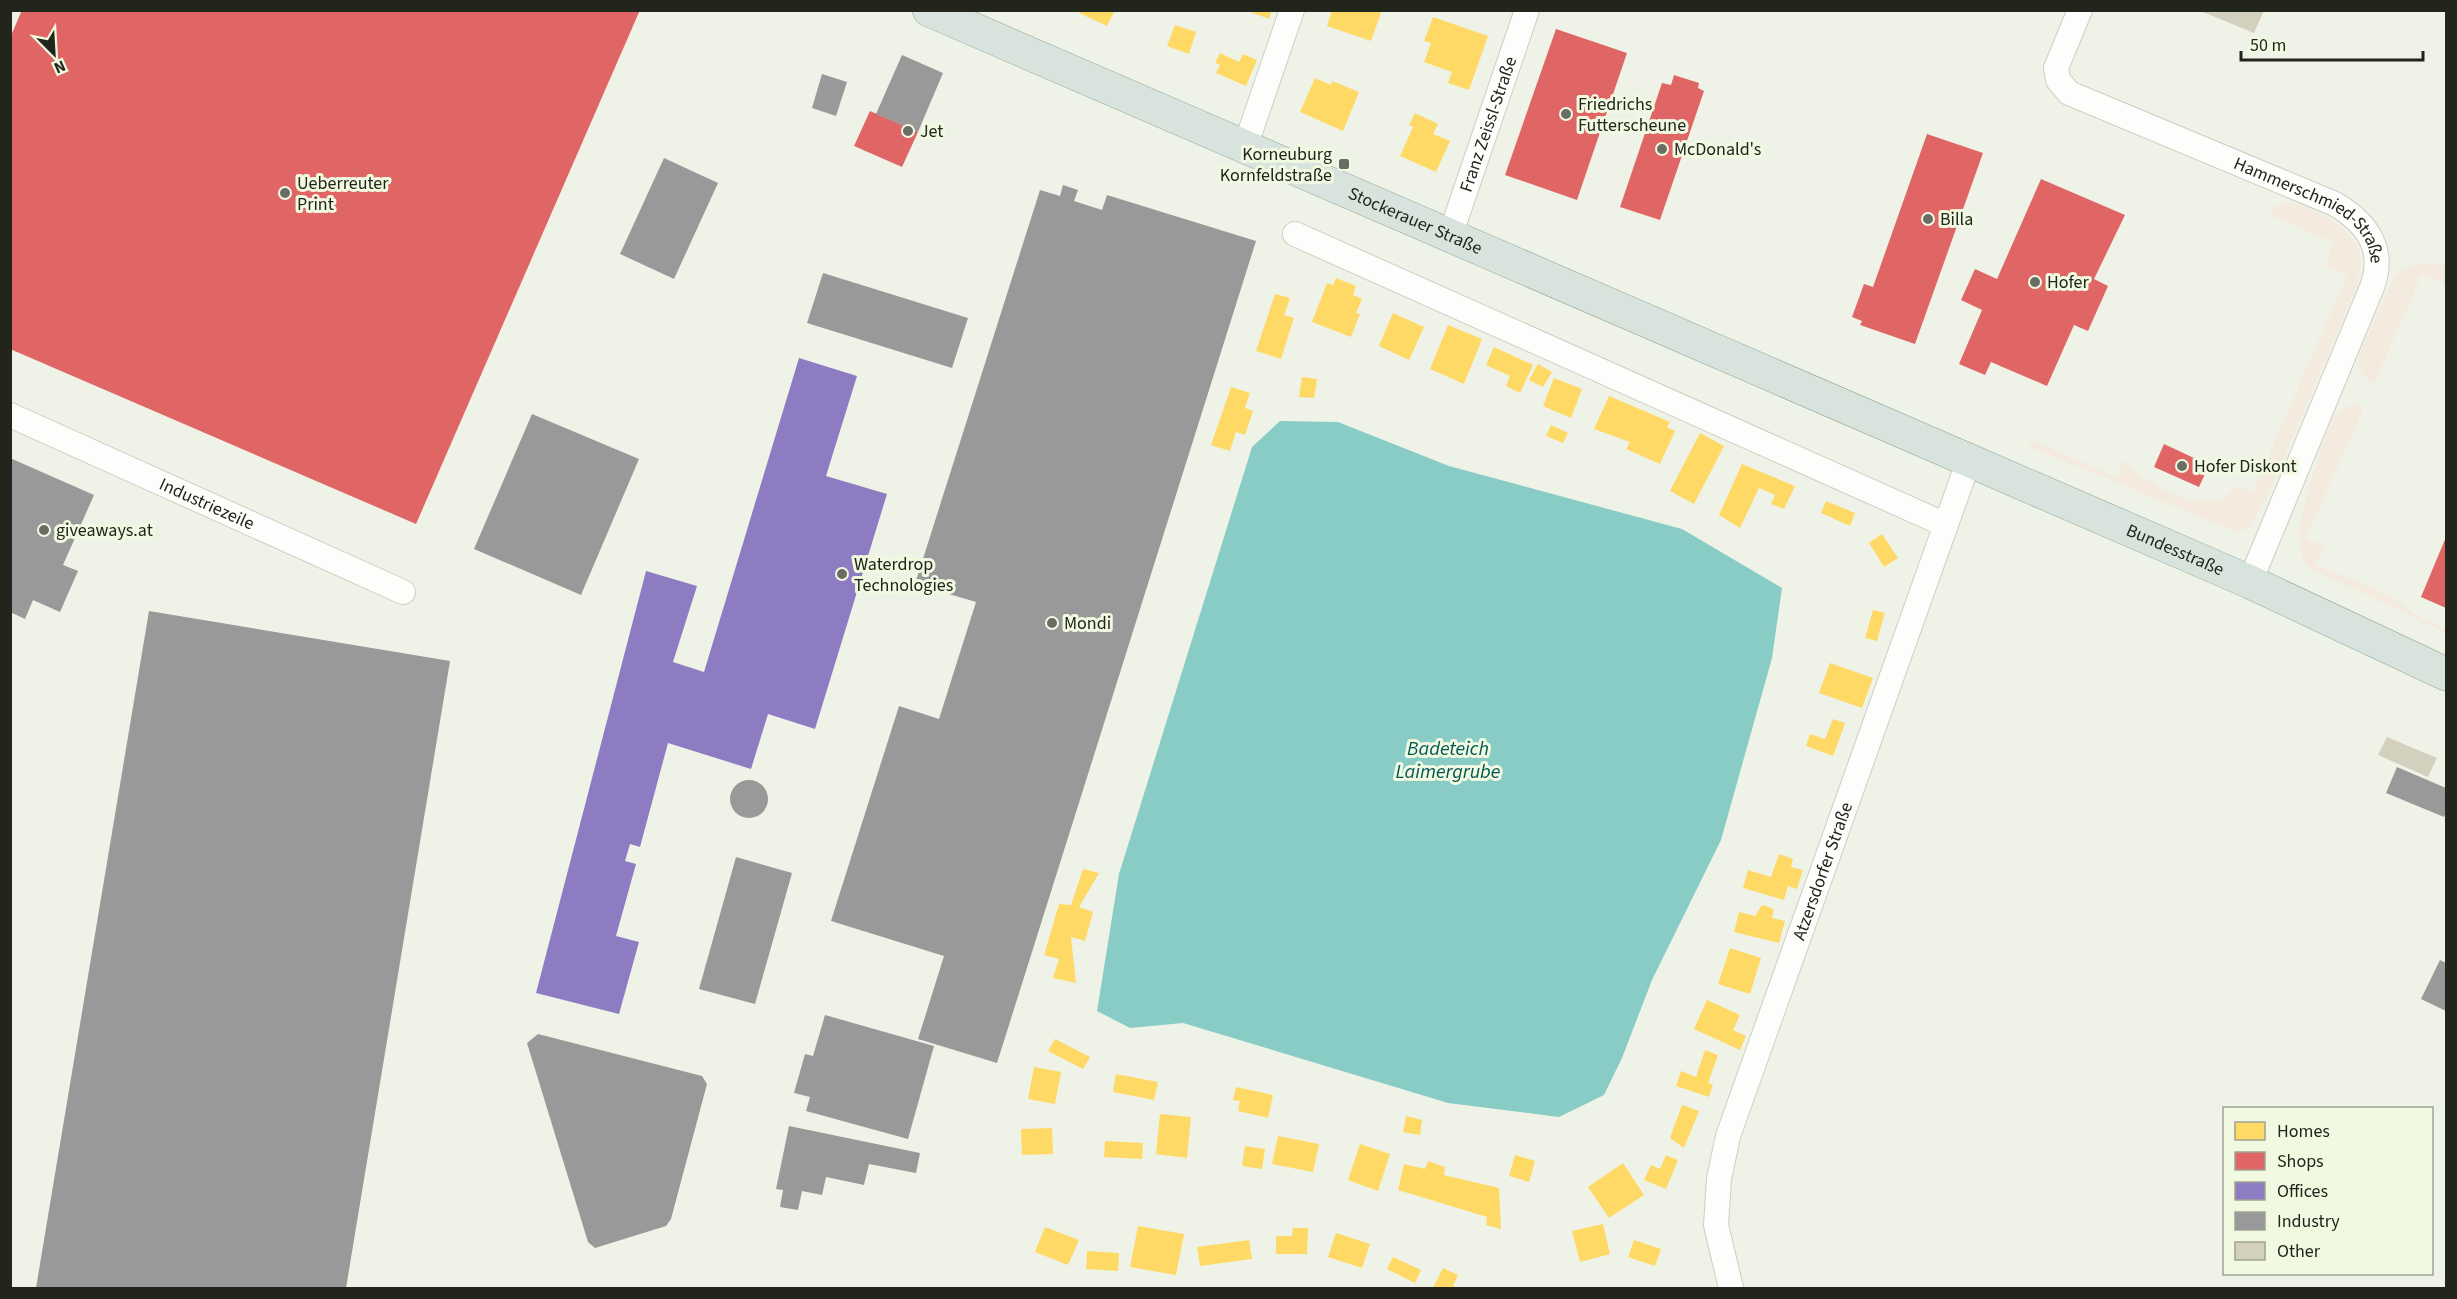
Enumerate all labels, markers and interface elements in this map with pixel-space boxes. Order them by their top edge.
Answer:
north arrow [24,24,84,84]
scale bar [2241,24,2422,62]
text: 50 m [2250,33,2286,58]
street label: Franz Zeissl-Straße [1454,53,1523,196]
text: N [50,55,69,79]
place label: Friedrichs Futterscheune [1578,92,1686,138]
marker: Friedrichs Futterscheune [1559,107,1573,121]
place label: Jet [920,119,943,144]
marker: Jet [901,124,915,138]
place label: McDonald's [1674,137,1761,162]
place label: Korneuburg Kornfeldstraße [1220,142,1332,188]
marker: McDonald's [1655,142,1669,156]
street label: Hammerschmied-Straße [2230,151,2389,264]
marker: Korneuburg Kornfeldstraße [1337,157,1351,171]
place label: Ueberreuter Print [297,171,389,217]
street label: Stockerauer Straße [1344,181,1486,261]
marker: Ueberreuter Print [278,186,292,200]
place label: Billa [1940,207,1973,232]
marker: Billa [1921,212,1935,226]
place label: Hofer [2047,270,2089,295]
marker: Hofer [2028,275,2042,289]
place label: Hofer Diskont [2194,454,2297,479]
marker: Hofer Diskont [2175,459,2189,473]
street label: Industriezeile [155,472,258,536]
place label: giveaways.at [56,518,153,543]
street label: Bundesstraße [2122,518,2228,582]
marker: giveaways.at [37,523,51,537]
place label: Waterdrop Technologies [854,552,953,598]
marker: Waterdrop Technologies [835,567,849,581]
place label: Mondi [1064,611,1111,636]
marker: Mondi [1045,616,1059,630]
water label: Badeteich Laimergrube [1396,735,1500,786]
street label: Atzersdorfer Straße [1787,799,1859,944]
legend [2223,1107,2433,1275]
text: Homes [2277,1119,2330,1144]
text: Shops [2277,1149,2324,1174]
text: Offices [2277,1179,2328,1204]
text: Industry [2277,1209,2340,1234]
text: Other [2277,1239,2321,1264]

